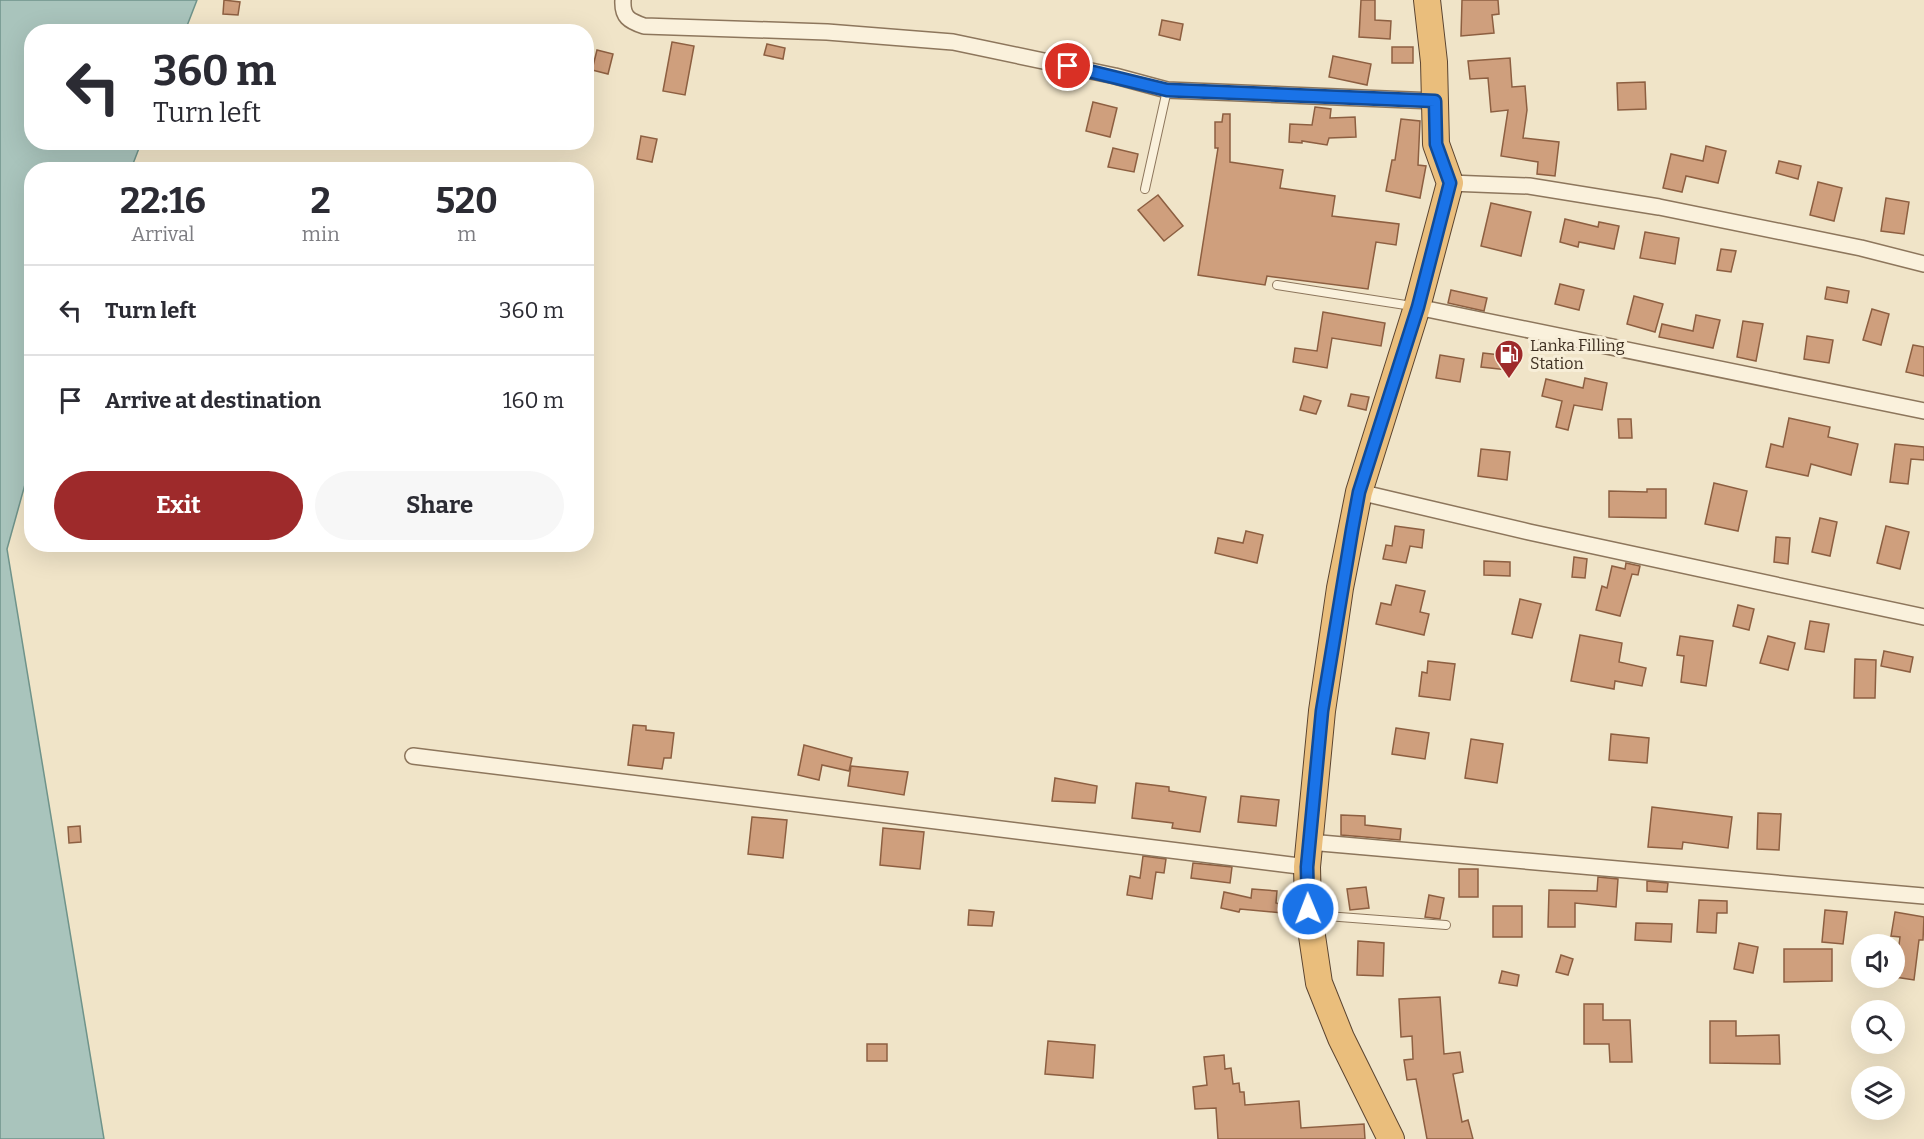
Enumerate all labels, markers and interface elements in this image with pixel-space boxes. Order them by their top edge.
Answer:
pin [1042,40,1093,91]
text: 360 m [153,46,276,96]
icon: left [54,48,132,126]
icon: arrive [1051,49,1084,82]
text: Turn left [153,97,261,129]
text: 22:16 [120,179,206,223]
text: 2 [311,179,331,223]
text: 520 [436,179,498,223]
text: Arrival [131,222,195,246]
text: min [302,222,340,246]
text: m [457,222,476,246]
icon: left [54,294,87,327]
text: Turn left [105,297,197,324]
text: 360 m [499,297,564,324]
place label: Lanka Filling Station [1530,336,1625,373]
fuel station icon: Lanka Filling Station [1493,338,1525,380]
icon: arrive [54,384,87,417]
text: Arrive at destination [105,387,321,414]
text: 160 m [503,387,564,414]
button: Exit [54,471,303,540]
button: Share [315,471,564,540]
position arrow [1276,877,1340,941]
map controls [1851,934,1905,1120]
button: sound [1851,934,1905,988]
button: search [1851,1000,1905,1054]
button: layers [1851,1066,1905,1120]

